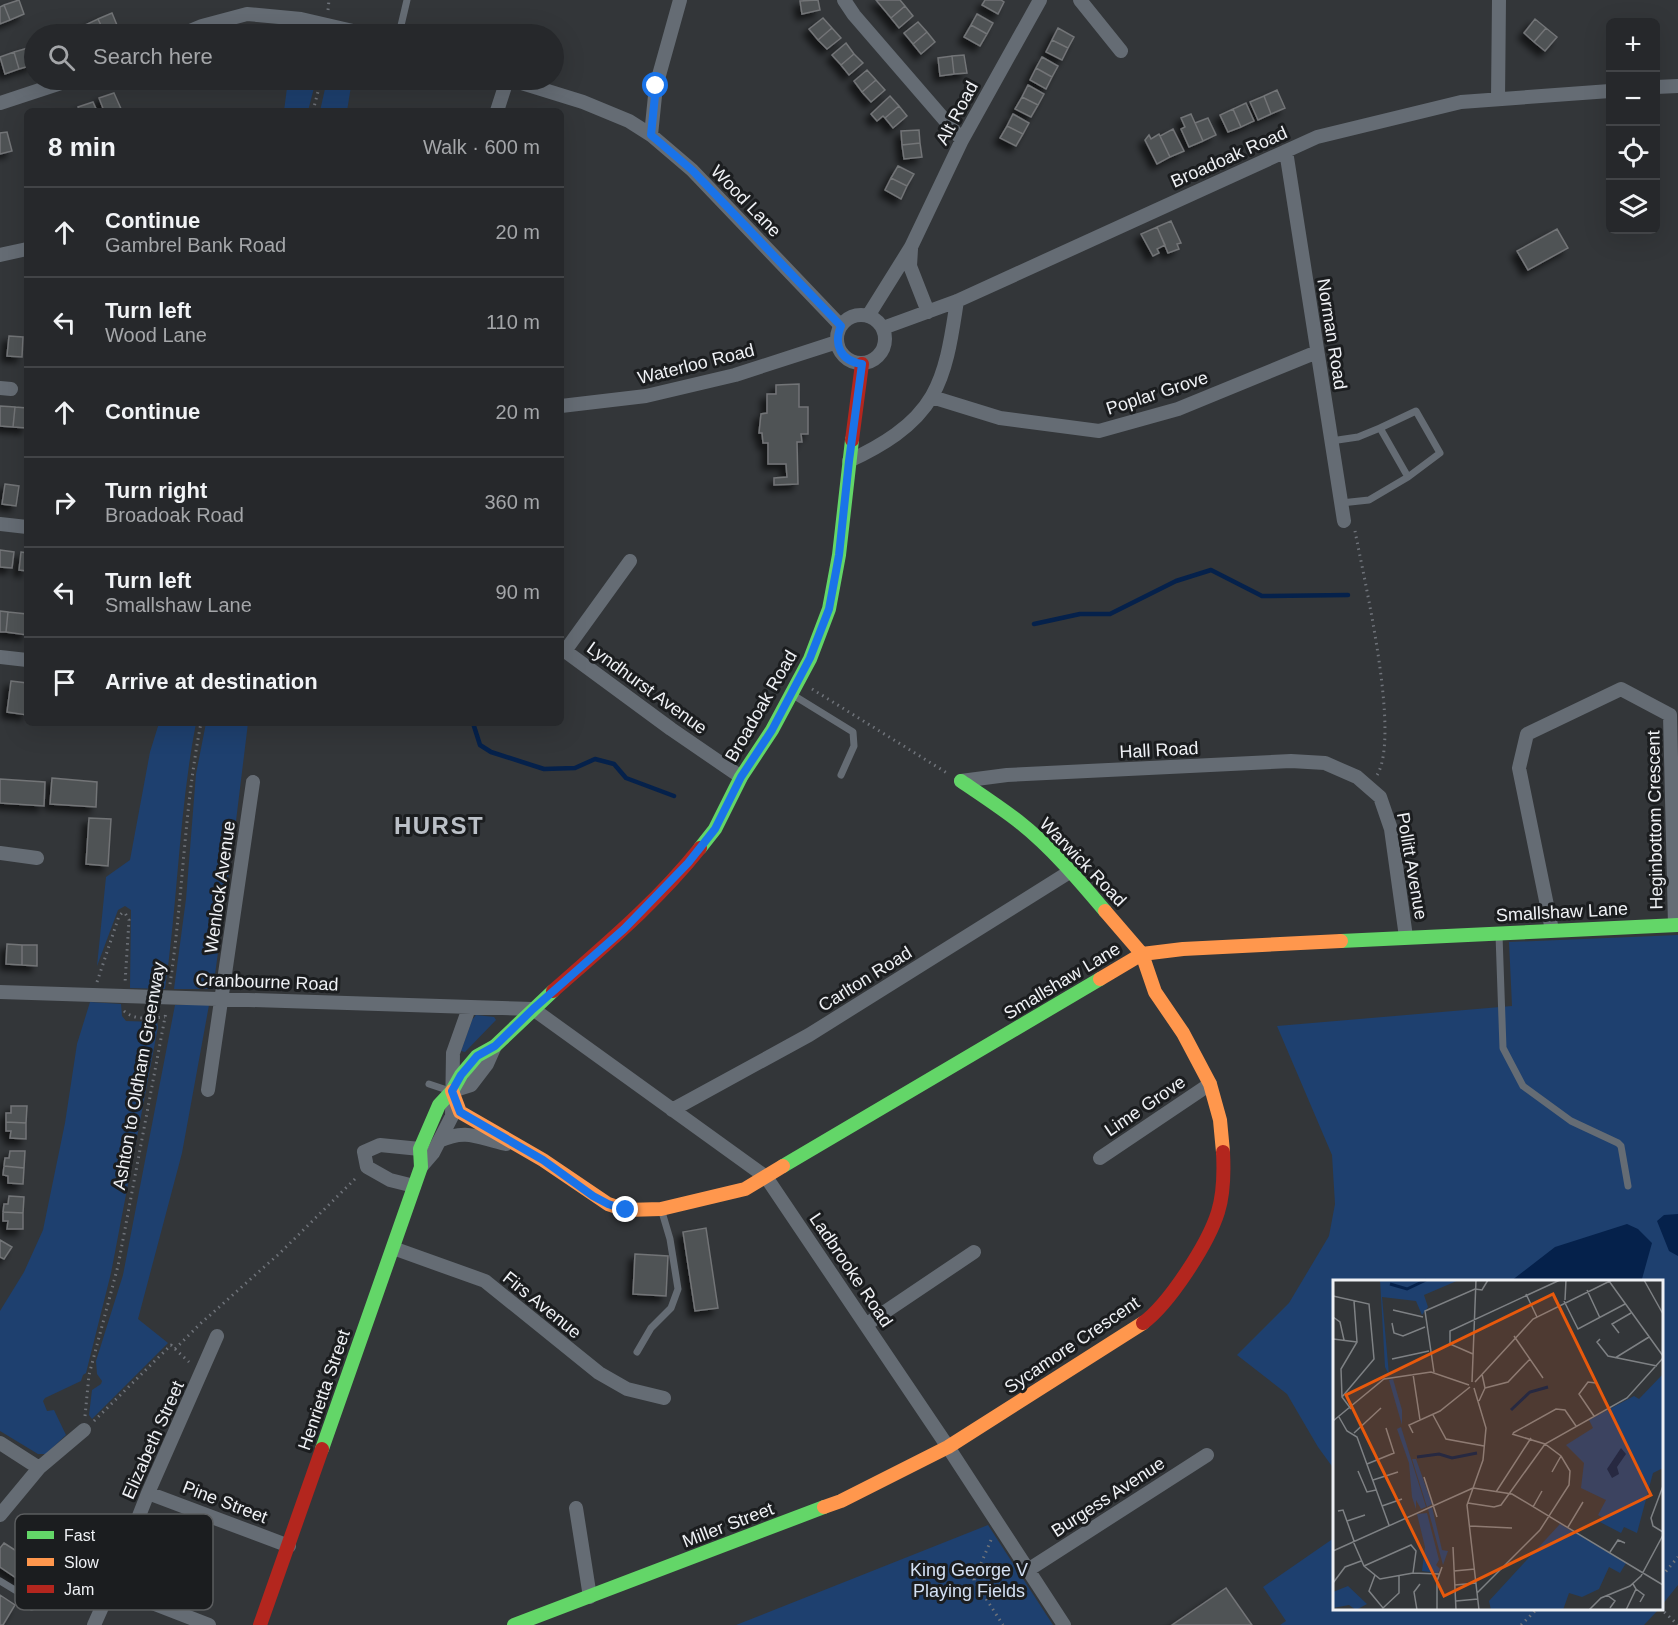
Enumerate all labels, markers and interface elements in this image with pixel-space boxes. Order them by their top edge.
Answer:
map controls [1606,18,1660,234]
button: + [1606,18,1660,72]
search box [24,24,564,90]
icon: search [45,41,78,74]
text: Search here [93,44,213,69]
route start [642,72,668,98]
button: − [1606,72,1660,126]
street label: Alt Road [932,78,982,148]
street label: Broadoak Road [1168,122,1290,192]
button: locate [1606,126,1660,180]
text: 8 min [48,132,116,162]
text: Walk · 600 m [423,136,540,158]
street label: Wood Lane [707,161,785,241]
button: layers [1606,180,1660,234]
text: Continue [105,208,200,233]
icon: ahead [48,216,81,249]
text: 20 m [496,221,540,243]
text: Gambrel Bank Road [105,234,286,256]
street label: Norman Road [1313,277,1351,391]
text: Turn left [105,298,191,323]
icon: left [48,306,81,339]
text: 110 m [486,311,540,333]
text: Wood Lane [105,324,207,346]
street label: Waterloo Road [636,340,756,388]
street label: Poplar Grove [1103,367,1211,419]
icon: ahead [48,396,81,429]
text: Continue [105,399,200,424]
text: 20 m [496,401,540,423]
text: Turn right [105,478,207,503]
icon: right [48,486,81,519]
text: 360 m [484,491,540,513]
text: Broadoak Road [105,504,244,526]
text: Turn left [105,568,191,593]
icon: left [48,576,81,609]
text: 90 m [496,581,540,603]
text: Smallshaw Lane [105,594,252,616]
street label: Lyndhurst Avenue [583,638,711,738]
street label: Broadoak Road [721,647,801,765]
icon: arrive [48,666,81,699]
text: Arrive at destination [105,669,318,694]
street label: Heginbottom Crescent [1643,730,1667,910]
street label: Hall Road [1119,738,1199,762]
street label: Pollitt Avenue [1393,811,1431,921]
district label: HURST [394,812,484,839]
street label: Warwick Road [1036,814,1130,910]
street label: Wenlock Avenue [201,820,239,954]
street label: Smallshaw Lane [1496,899,1628,925]
street label: Smallshaw Lane [1000,938,1124,1024]
street label: Carlton Road [815,942,915,1016]
street label: Ashton to Oldham Greenway [109,960,169,1192]
street label: Cranbourne Road [195,970,339,994]
street label: Lime Grove [1101,1072,1189,1140]
route end [612,1196,638,1222]
street label: Ladbrooke Road [805,1209,897,1331]
street label: Firs Avenue [499,1267,585,1343]
inset map [1333,1280,1663,1610]
street label: Sycamore Crescent [1001,1293,1143,1397]
street label: Henrietta Street [294,1327,354,1453]
street label: Elizabeth Street [118,1378,188,1502]
street label: Burgess Avenue [1048,1453,1168,1541]
street label: Pine Street [180,1477,270,1527]
street label: Miller Street [680,1498,776,1552]
legend [15,1514,213,1610]
text: Fast [64,1527,96,1544]
text: Slow [64,1554,99,1571]
park label: King George V Playing Fields [910,1560,1028,1601]
text: Jam [64,1581,94,1598]

